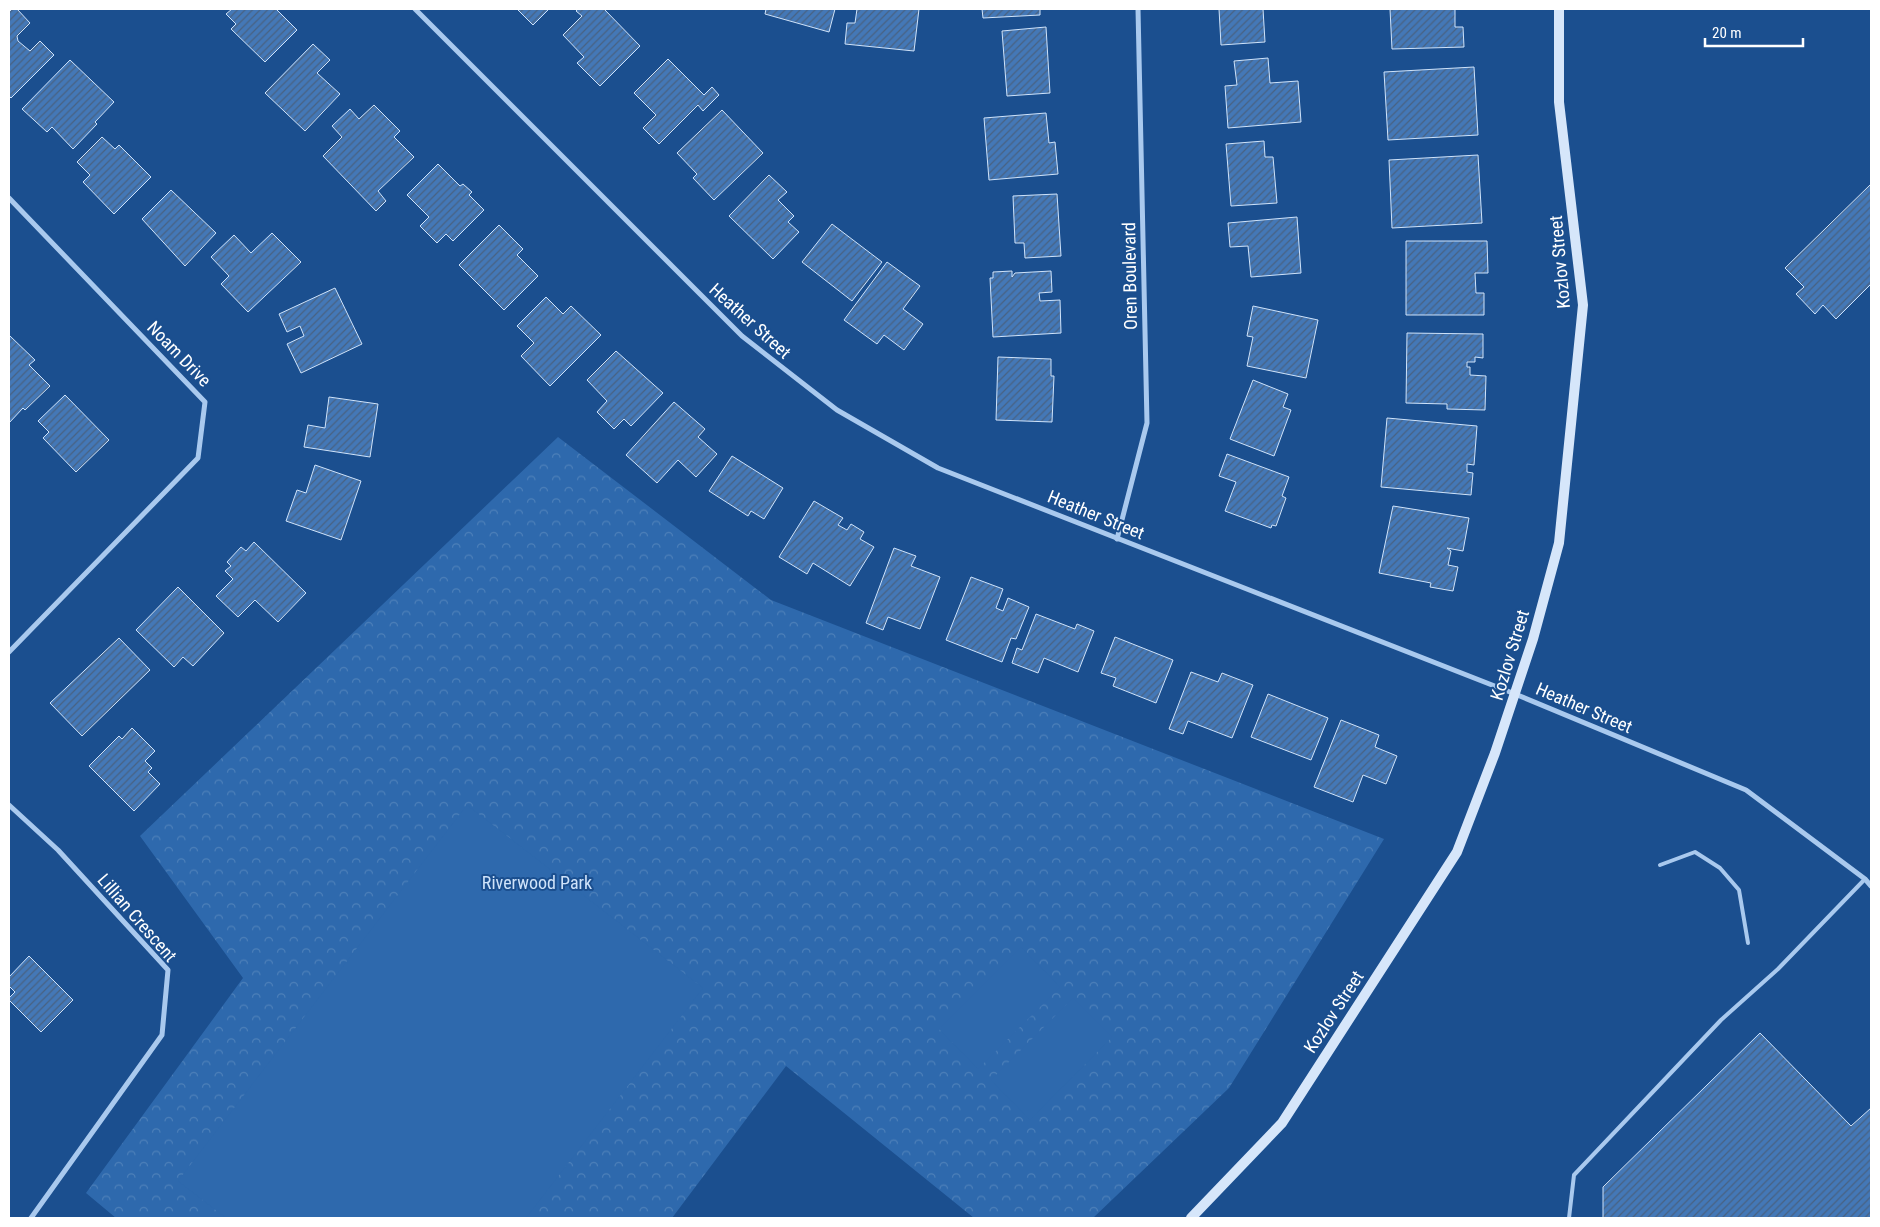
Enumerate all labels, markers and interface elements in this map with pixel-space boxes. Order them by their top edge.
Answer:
scale bar [1705,15,1802,47]
text: 20 m [1712,24,1742,42]
street label: Kozlov Street [1545,215,1574,309]
street label: Oren Boulevard [1118,222,1141,330]
street label: Heather Street [705,279,795,363]
street label: Noam Drive [143,317,216,391]
street label: Heather Street [1045,486,1148,543]
street label: Kozlov Street [1486,607,1533,703]
street label: Heather Street [1533,678,1635,737]
street label: Lillian Crescent [94,869,181,966]
park label: Riverwood Park [482,872,592,893]
street label: Kozlov Street [1299,967,1368,1057]

